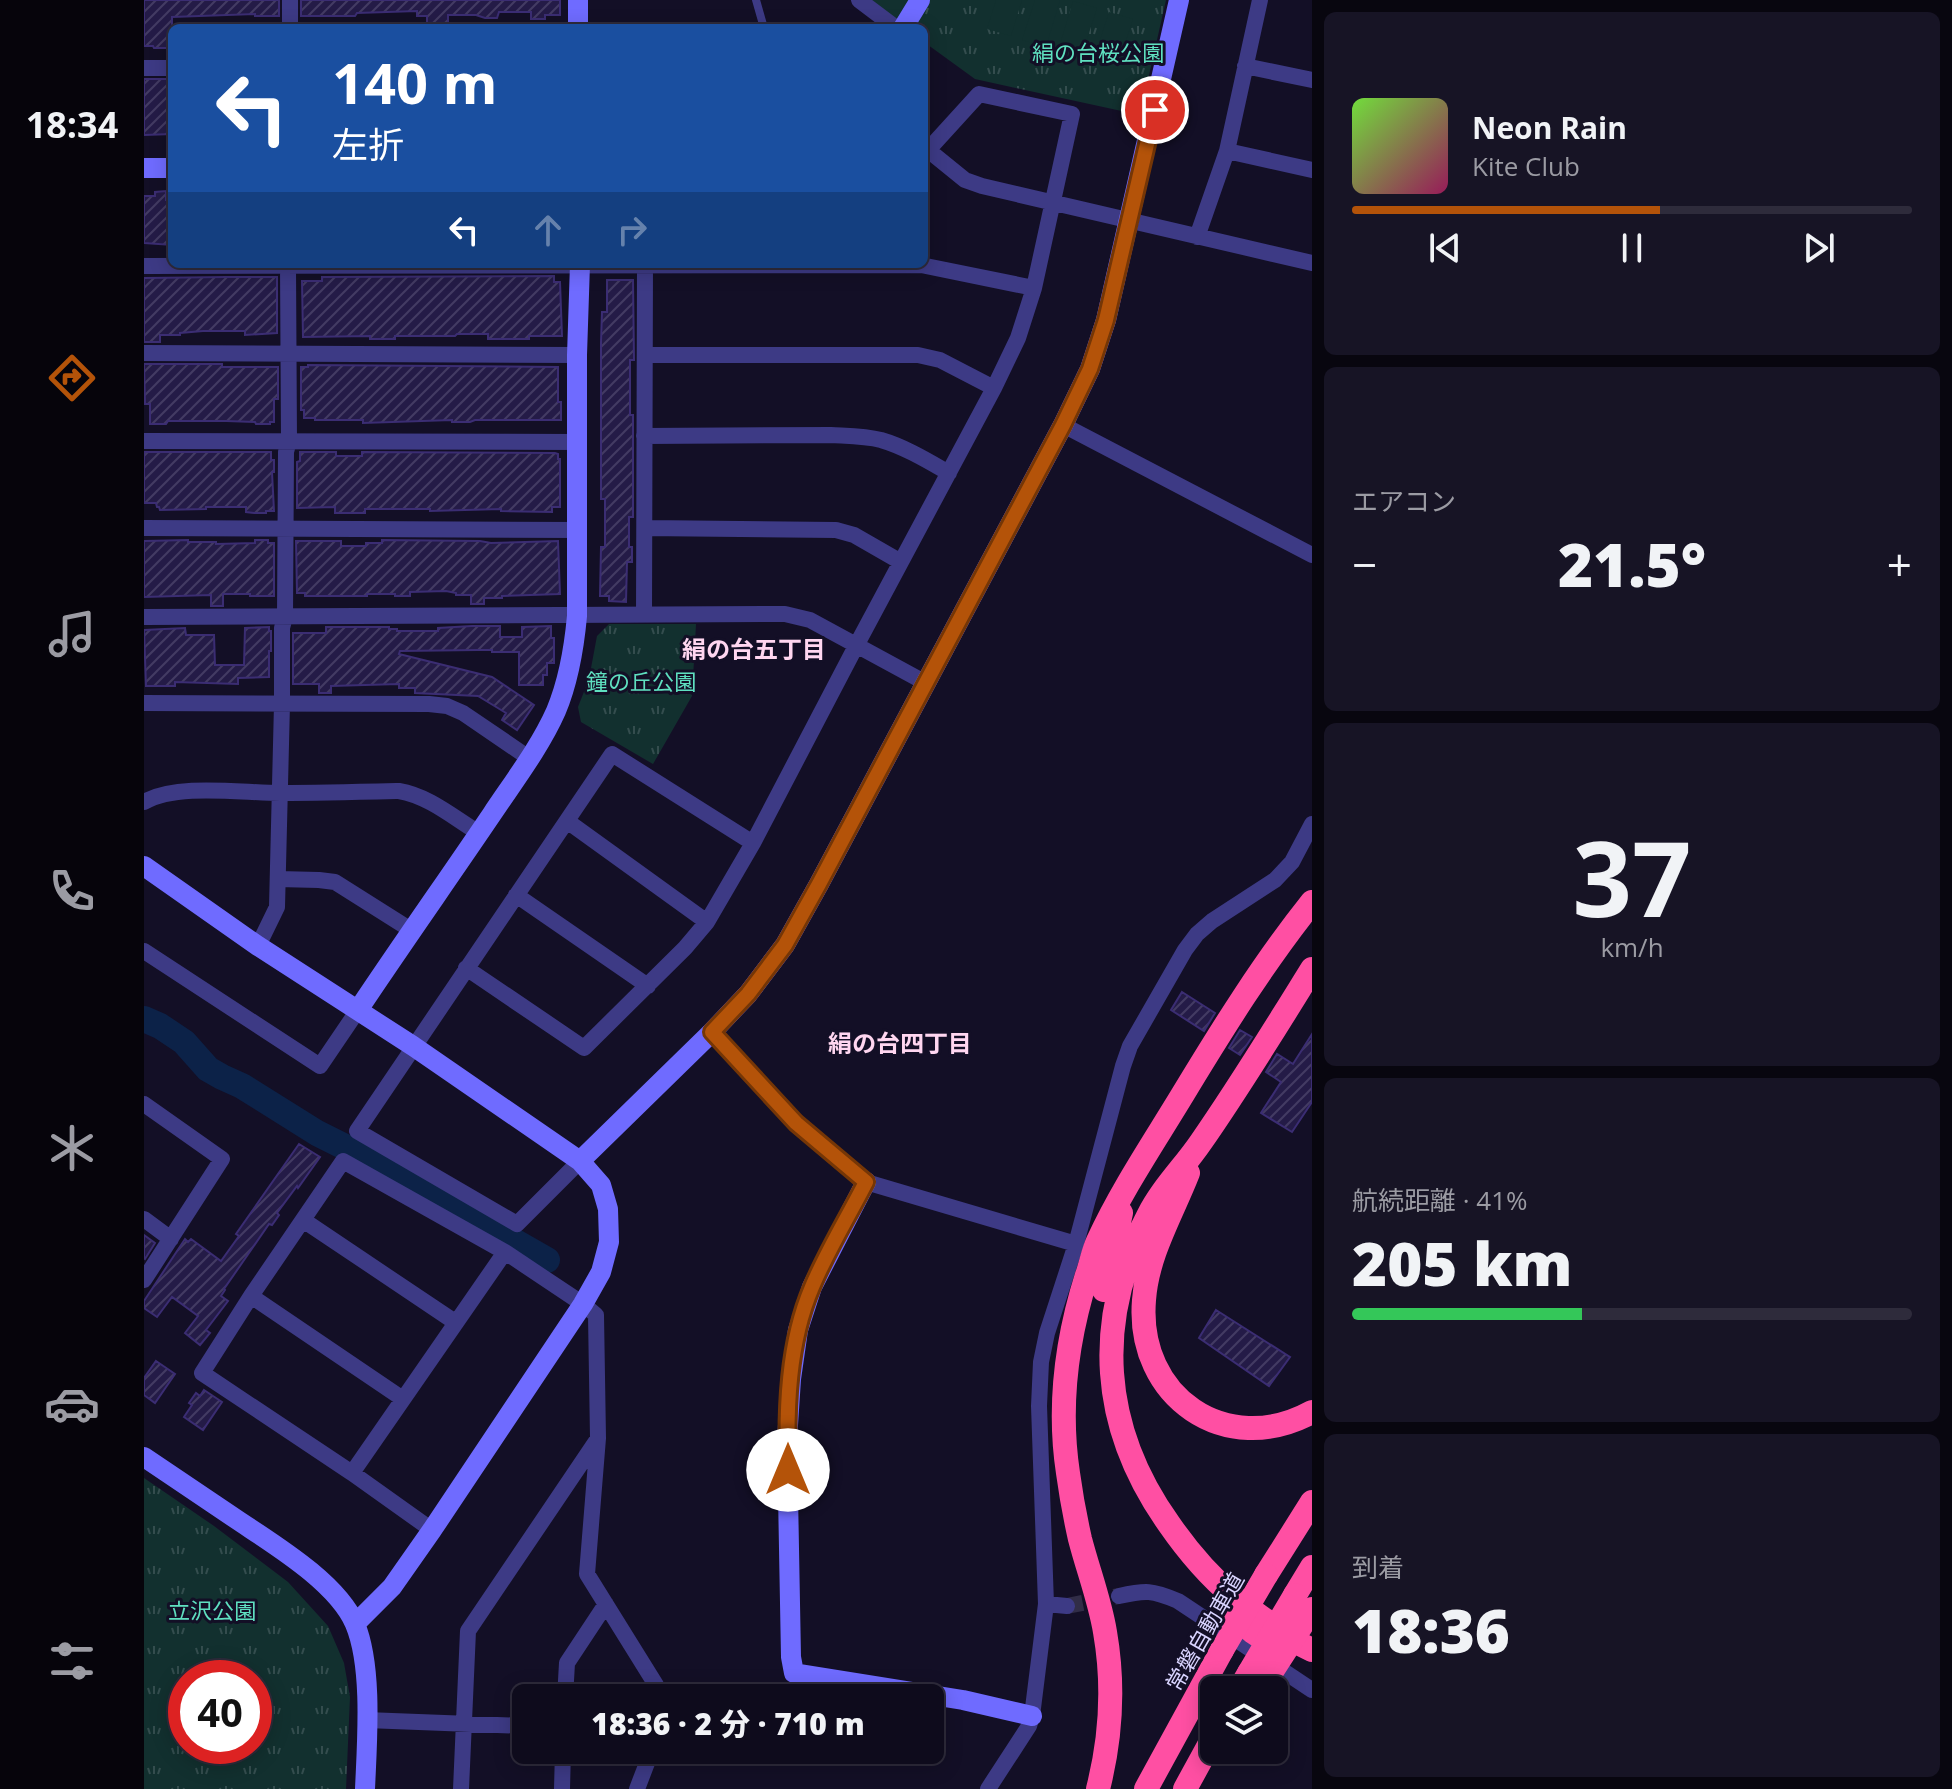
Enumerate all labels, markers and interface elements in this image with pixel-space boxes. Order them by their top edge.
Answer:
park label: 絹の台桜公園 [1032,37,1164,67]
text: 140 m [332,44,498,120]
icon: left [200,56,304,160]
pin [1121,76,1189,144]
icon: arrive [1133,88,1177,132]
text: 18:34 [26,100,118,149]
text: Neon Rain [1472,107,1627,148]
text: 左折 [332,120,404,169]
text: Kite Club [1472,148,1580,184]
icon: left [442,208,486,252]
icon: ahead [526,208,570,252]
icon: right [610,208,654,252]
icon: previous [1423,226,1467,270]
icon: pause [1610,226,1654,270]
icon: next [1797,226,1841,270]
icon: directions [44,350,100,406]
text: エアコン [1352,483,1456,519]
text: 21.5° [1558,523,1706,605]
text: − [1352,534,1377,594]
text: + [1887,534,1912,594]
icon: music [44,606,100,662]
district label: 絹の台五丁目 [682,632,826,665]
park label: 鐘の丘公園 [586,666,696,696]
text: 37 [1573,806,1691,947]
icon: phone [44,863,100,919]
text: km/h [1600,929,1664,965]
district label: 絹の台四丁目 [828,1026,972,1059]
icon: climate [44,1120,100,1176]
text: 航続距離 · 41% [1352,1182,1528,1218]
text: 205 km [1352,1222,1573,1304]
icon: car [44,1376,100,1432]
position arrow [746,1428,830,1512]
text: 到着 [1352,1549,1404,1585]
street label: 常磐自動車道 [1158,1566,1250,1696]
text: 18:36 [1352,1589,1510,1671]
park label: 立沢公園 [168,1595,256,1625]
icon: filters [44,1633,100,1689]
speed limit sign: 40 [168,1660,272,1764]
map controls [1200,1676,1288,1764]
button: layers [1200,1676,1288,1764]
text: 18:36 · 2 分 · 710 m [591,1703,865,1744]

